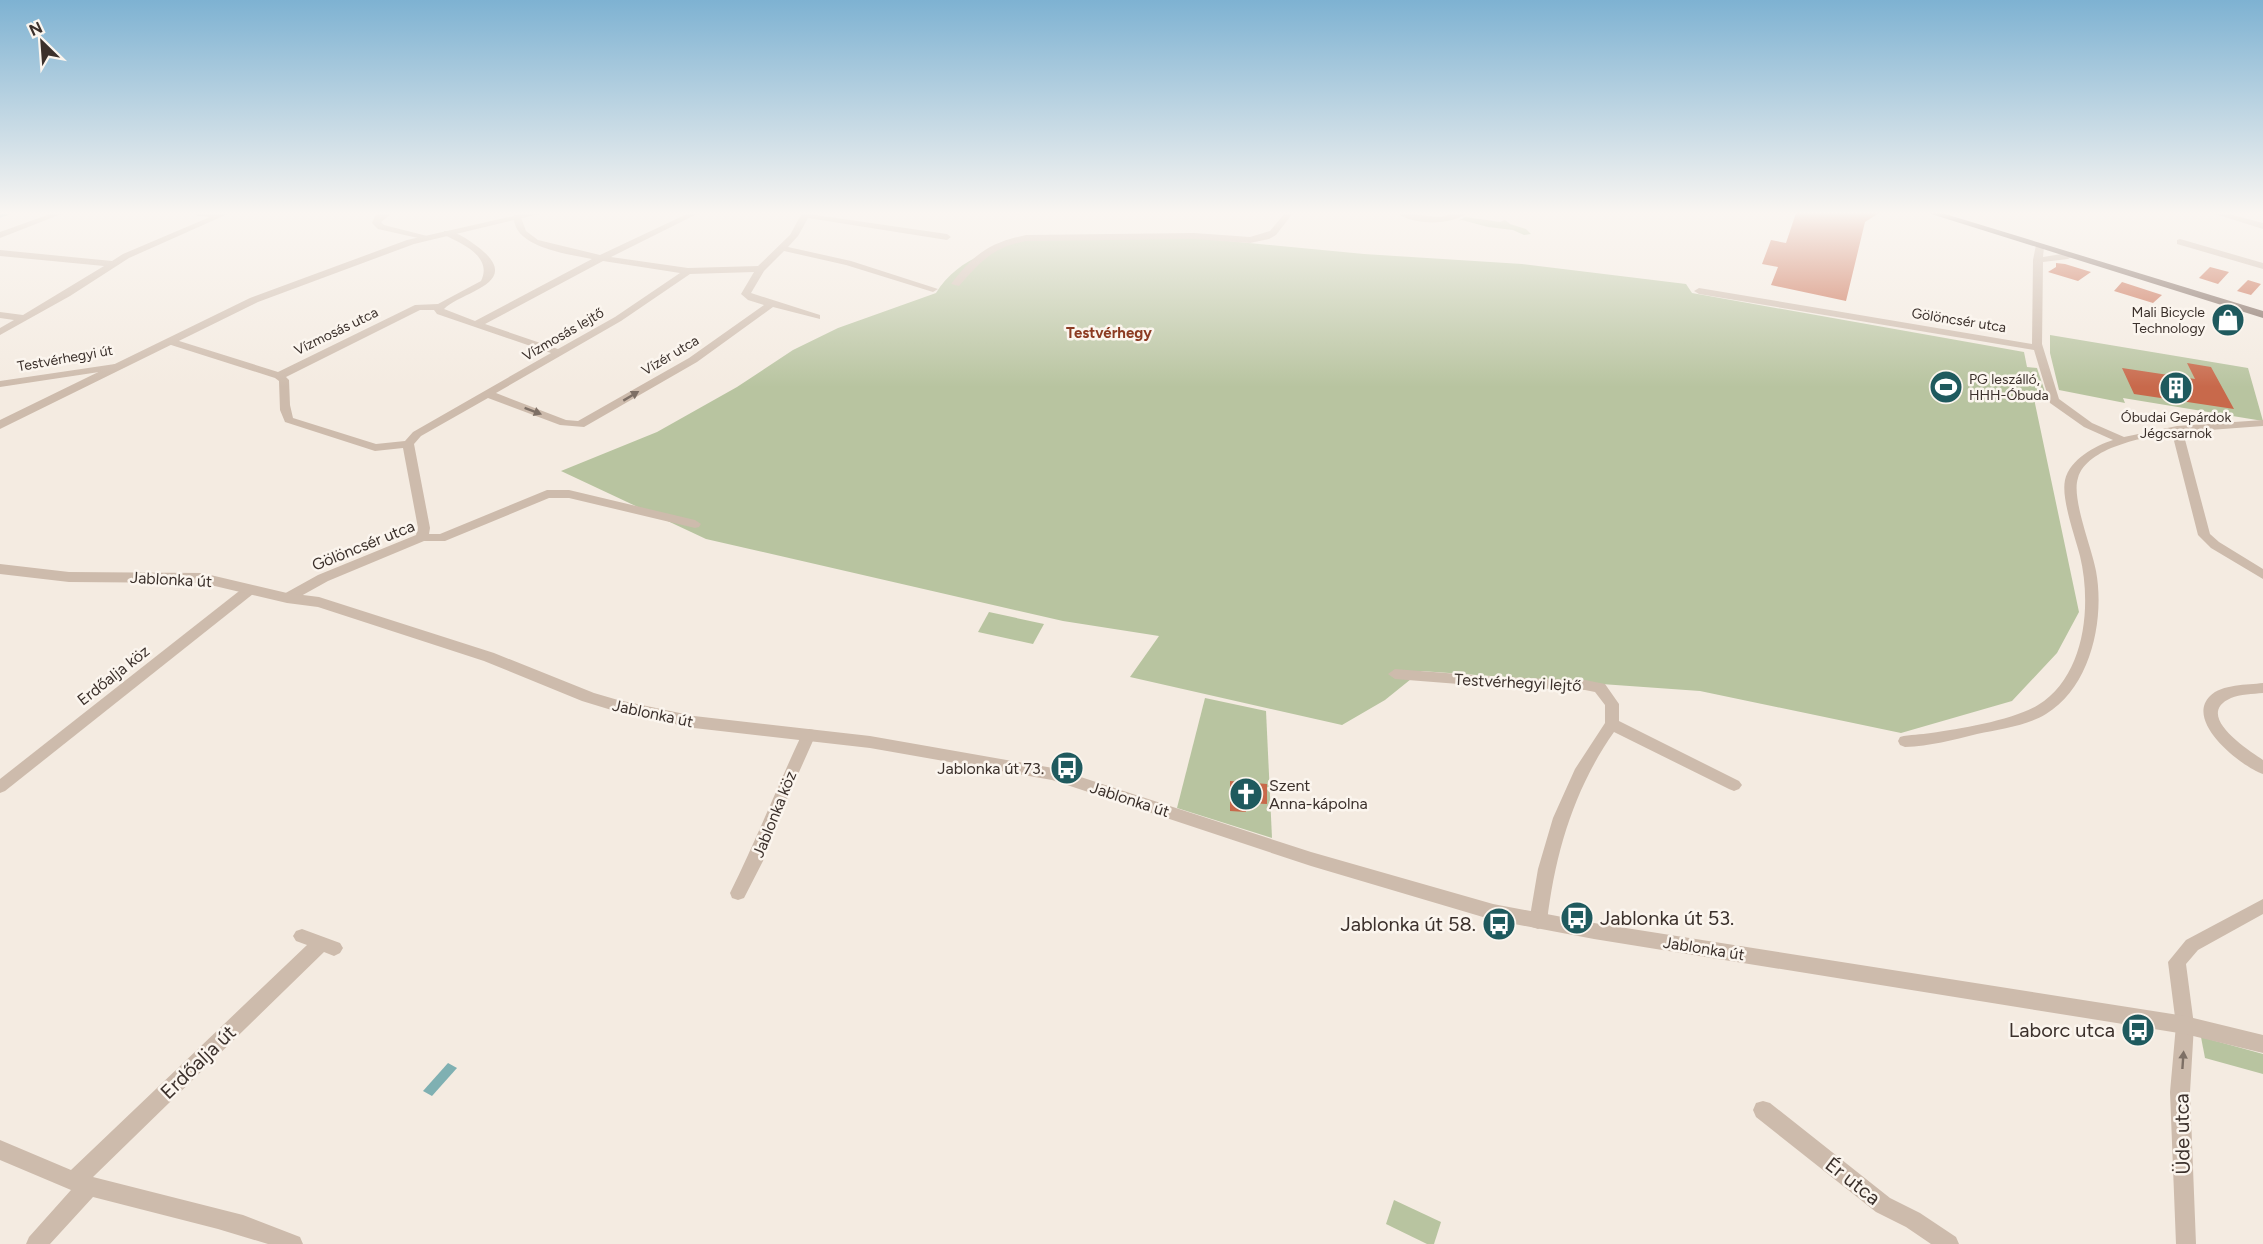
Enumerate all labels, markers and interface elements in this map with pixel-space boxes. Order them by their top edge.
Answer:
north arrow [12,12,72,72]
text: N [26,18,45,40]
shop icon: Mali Bicycle Technology [2210,302,2246,338]
street label: Vízmosás utca [291,304,381,359]
street label: Vízmosás lejtő [519,304,607,365]
place label: Mali Bicycle Technology [2132,304,2206,337]
street label: Gölöncsér utca [1910,305,2007,336]
district label: Testvérhegy [1066,324,1152,342]
street label: Vízér utca [639,332,702,379]
street label: Testvérhegyi út [16,342,114,375]
sports icon: PG leszálló, HHH-Óbuda [1928,369,1964,405]
building icon: Óbudai Gepárdok Jégcsarnok [2158,370,2194,406]
place label: PG leszálló, HHH-Óbuda [1969,371,2049,404]
one-way arrow [623,391,640,401]
one-way arrow [524,407,542,417]
place label: Óbudai Gepárdok Jégcsarnok [2121,409,2231,442]
street label: Gölöncsér utca [309,516,417,575]
street label: Jablonka út [129,568,213,591]
street label: Erdőalja köz [73,641,153,709]
street label: Testvérhegyi lejtő [1454,670,1582,695]
street label: Jablonka út [611,696,695,731]
bus stop icon: Jablonka út 73. [1049,750,1085,786]
place label: Jablonka út 73. [937,759,1044,778]
street label: Jablonka köz [748,768,801,860]
church icon: Szent Anna-kápolna [1228,776,1264,812]
place label: Szent Anna-kápolna [1269,776,1368,813]
street label: Jablonka út [1088,778,1172,821]
bus stop icon: Jablonka út 53. [1559,900,1595,936]
bus stop icon: Jablonka út 58. [1481,906,1517,942]
place label: Jablonka út 53. [1600,906,1734,930]
place label: Jablonka út 58. [1340,912,1476,936]
street label: Jablonka út [1662,933,1746,964]
bus stop icon: Laborc utca [2120,1012,2156,1048]
place label: Laborc utca [2009,1018,2115,1042]
street label: Erdőalja út [155,1020,241,1104]
one-way arrow [2178,1050,2188,1069]
street label: Üde utca [2169,1093,2195,1175]
street label: Ér utca [1821,1152,1885,1210]

